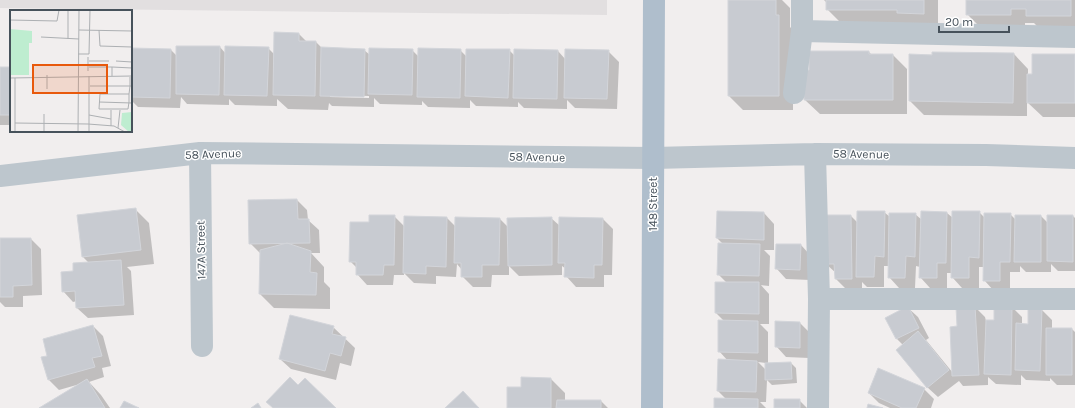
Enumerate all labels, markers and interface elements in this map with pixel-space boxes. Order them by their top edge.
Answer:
scale bar [939,8,1009,34]
inset map [10,10,132,132]
text: 20 m [945,15,973,29]
street label: 58 Avenue [185,146,241,162]
street label: 58 Avenue [833,147,889,161]
street label: 58 Avenue [509,150,565,164]
street label: 148 Street [646,177,660,231]
street label: 147A Street [193,220,209,280]

